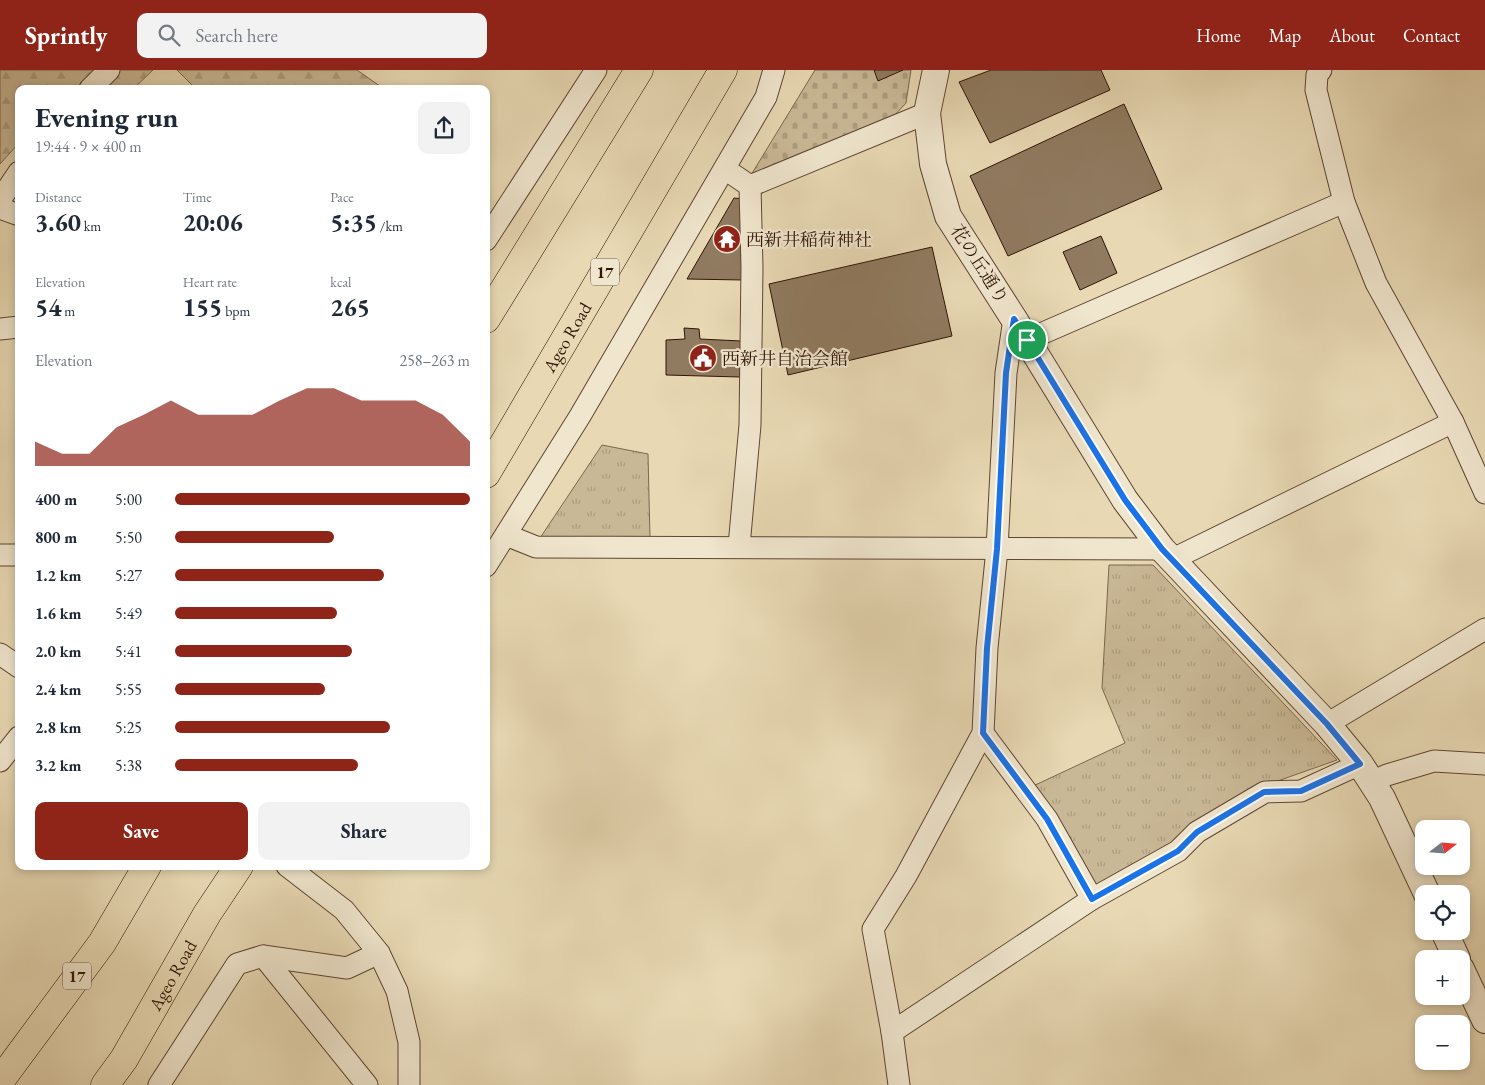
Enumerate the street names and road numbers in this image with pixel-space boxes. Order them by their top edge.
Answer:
street label: 花の丘通り [946,220,1014,308]
road number: 17 [591,258,619,286]
street label: Ageo Road [536,297,596,377]
street label: Ageo Road [142,935,202,1015]
road number: 17 [63,962,91,989]

